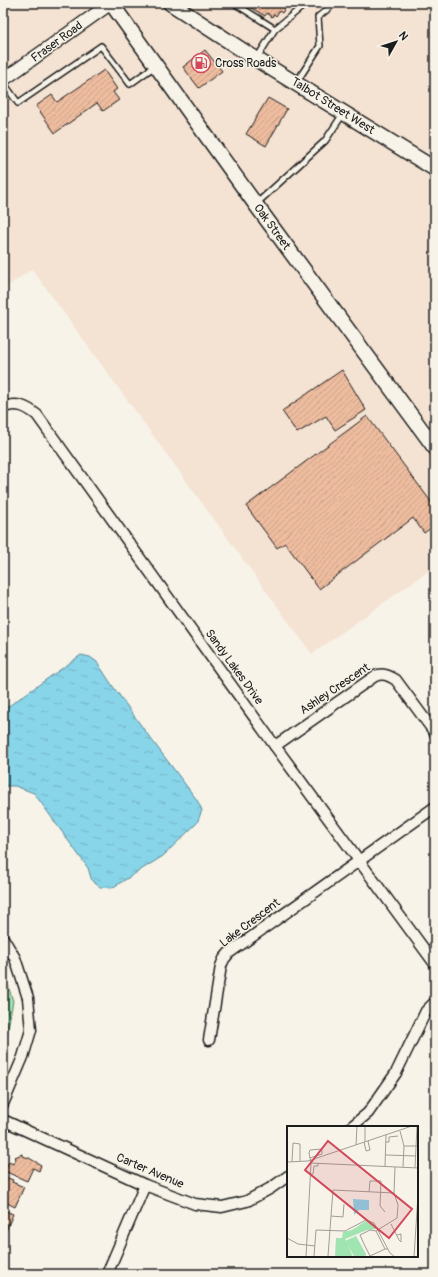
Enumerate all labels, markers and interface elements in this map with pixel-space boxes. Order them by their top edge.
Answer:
street label: Fraser Road [28,18,86,66]
north arrow [376,22,416,62]
text: N [396,29,411,43]
fuel station icon: Cross Roads [190,52,212,74]
place label: Cross Roads [215,56,277,71]
street label: Talbot Street West [288,74,378,138]
street label: Oak Street [250,201,294,253]
street label: Sandy Lakes Drive [202,626,266,708]
street label: Ashley Crescent [297,660,373,718]
street label: Lake Crescent [217,895,283,951]
inset map [287,1126,418,1257]
street label: Carter Avenue [114,1150,186,1192]

